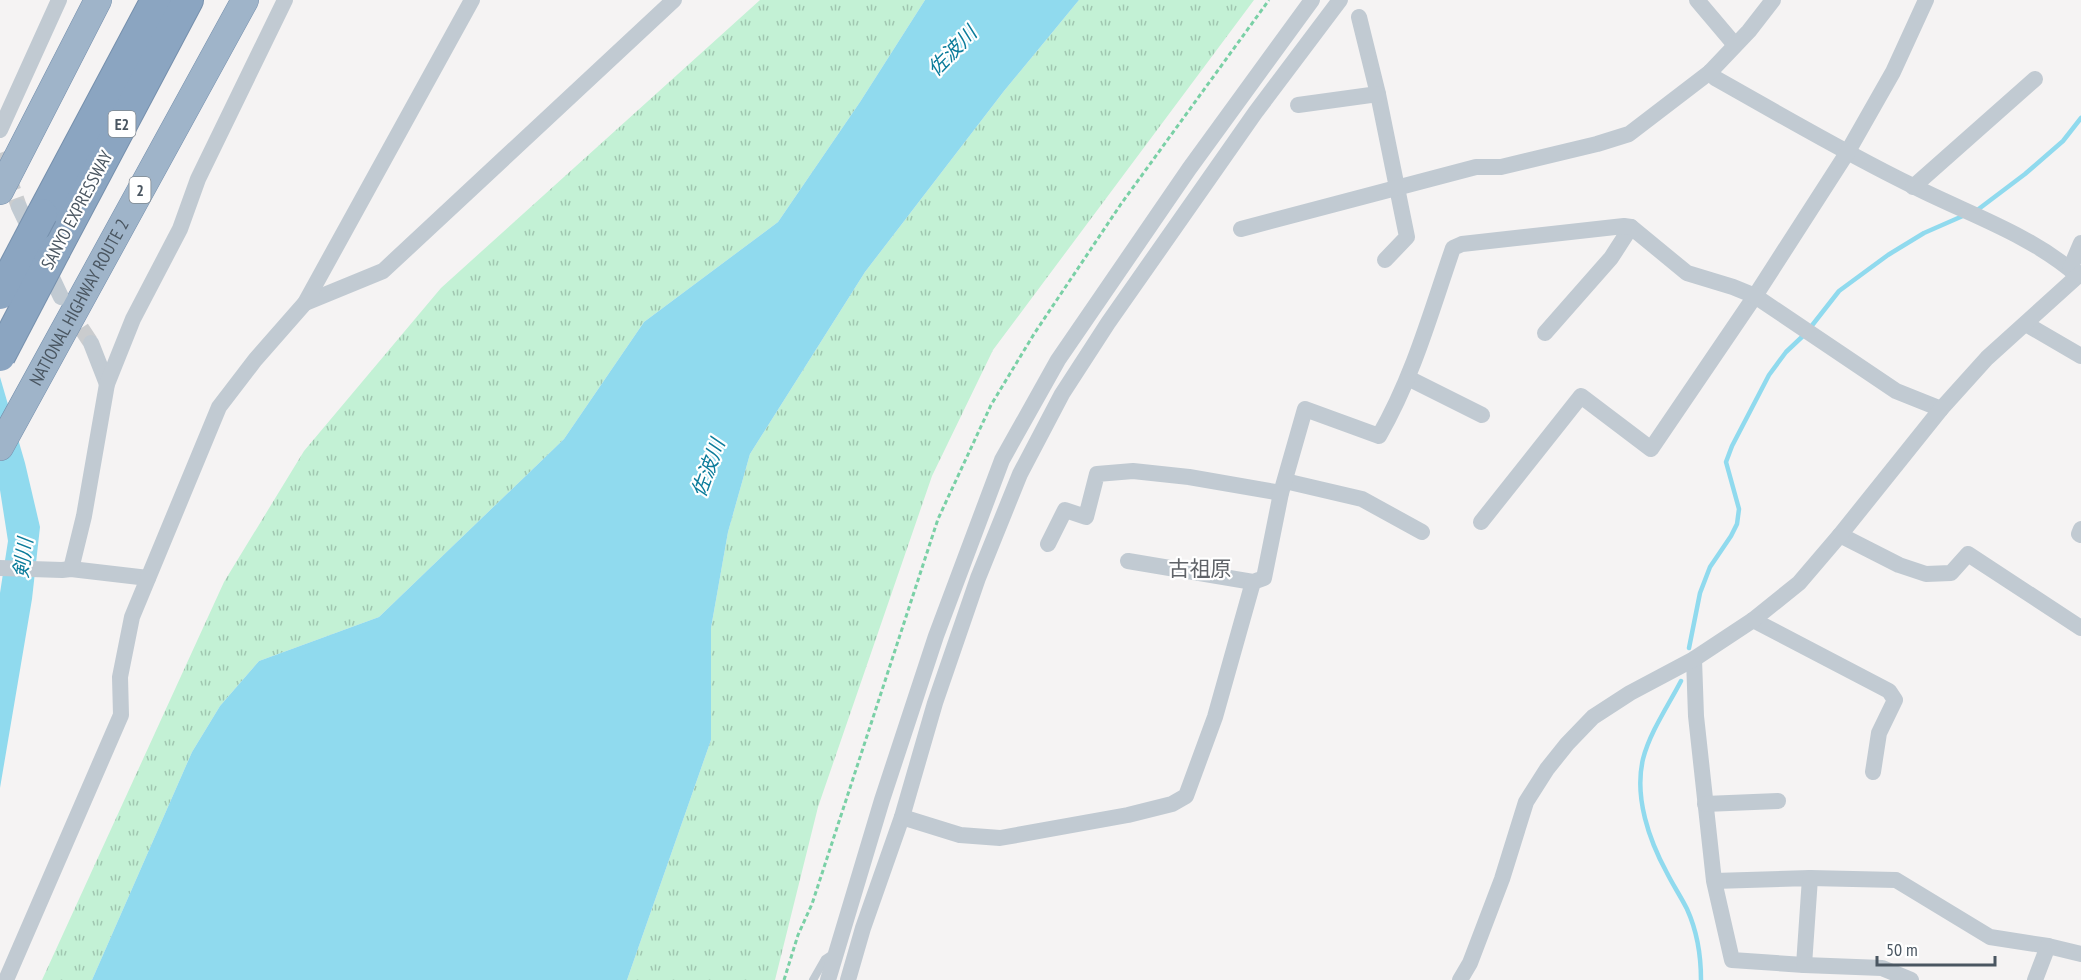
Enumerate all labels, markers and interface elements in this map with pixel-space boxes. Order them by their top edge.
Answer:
water label: 佐波川 [922,19,984,82]
road number: E2 [108,111,136,137]
street label: SANYO EXPRESSWAY [36,146,118,273]
road number: 2 [130,177,150,203]
street label: NATIONAL HIGHWAY ROUTE 2 [24,215,134,389]
water label: 佐波川 [686,433,731,501]
water label: 剣川 [8,535,39,579]
district label: 古祖原 [1169,555,1232,582]
scale bar [1877,929,1996,967]
text: 50 m [1886,938,1918,961]

